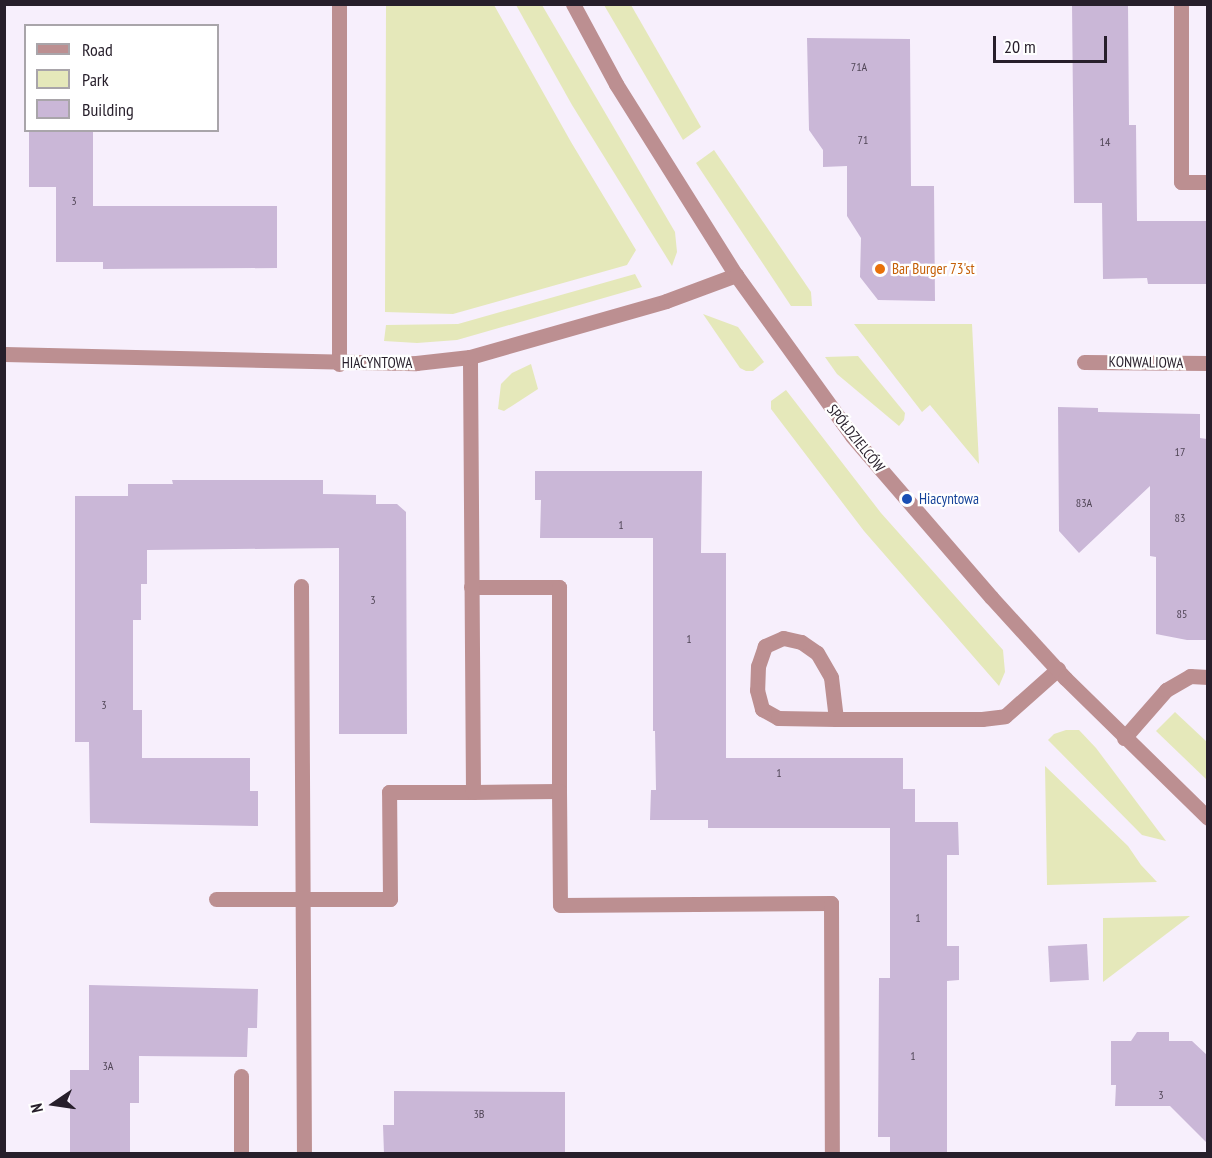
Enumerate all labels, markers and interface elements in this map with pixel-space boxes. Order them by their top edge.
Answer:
legend [24,24,219,132]
scale bar [996,24,1110,62]
text: 20 m [1004,35,1036,58]
text: Road [82,38,113,61]
house number: 71A [851,60,867,74]
text: Park [82,68,109,91]
text: Building [82,98,134,121]
house number: 71 [858,133,868,147]
house number: 14 [1100,135,1110,149]
house number: 3 [71,194,77,208]
place label: Bar Burger 73'st [892,260,975,278]
marker: Bar Burger 73'st [873,262,887,276]
street label: KONWALIOWA [1108,352,1184,372]
street label: HIACYNTOWA [342,354,412,372]
street label: SPÓŁDZIELCÓW [823,401,889,475]
house number: 17 [1175,445,1185,459]
place label: Hiacyntowa [919,490,979,508]
marker: Hiacyntowa [900,492,914,506]
house number: 83A [1076,496,1092,510]
house number: 83 [1175,511,1185,525]
house number: 1 [618,518,624,532]
house number: 3 [370,593,376,607]
house number: 85 [1177,607,1187,621]
house number: 1 [686,632,692,646]
house number: 3 [101,698,107,712]
house number: 1 [776,766,782,780]
house number: 1 [915,911,921,925]
house number: 1 [910,1049,916,1063]
house number: 3A [102,1059,114,1073]
north arrow [24,1074,84,1134]
house number: 3 [1158,1088,1164,1102]
text: N [26,1102,47,1115]
house number: 3B [473,1107,485,1121]

